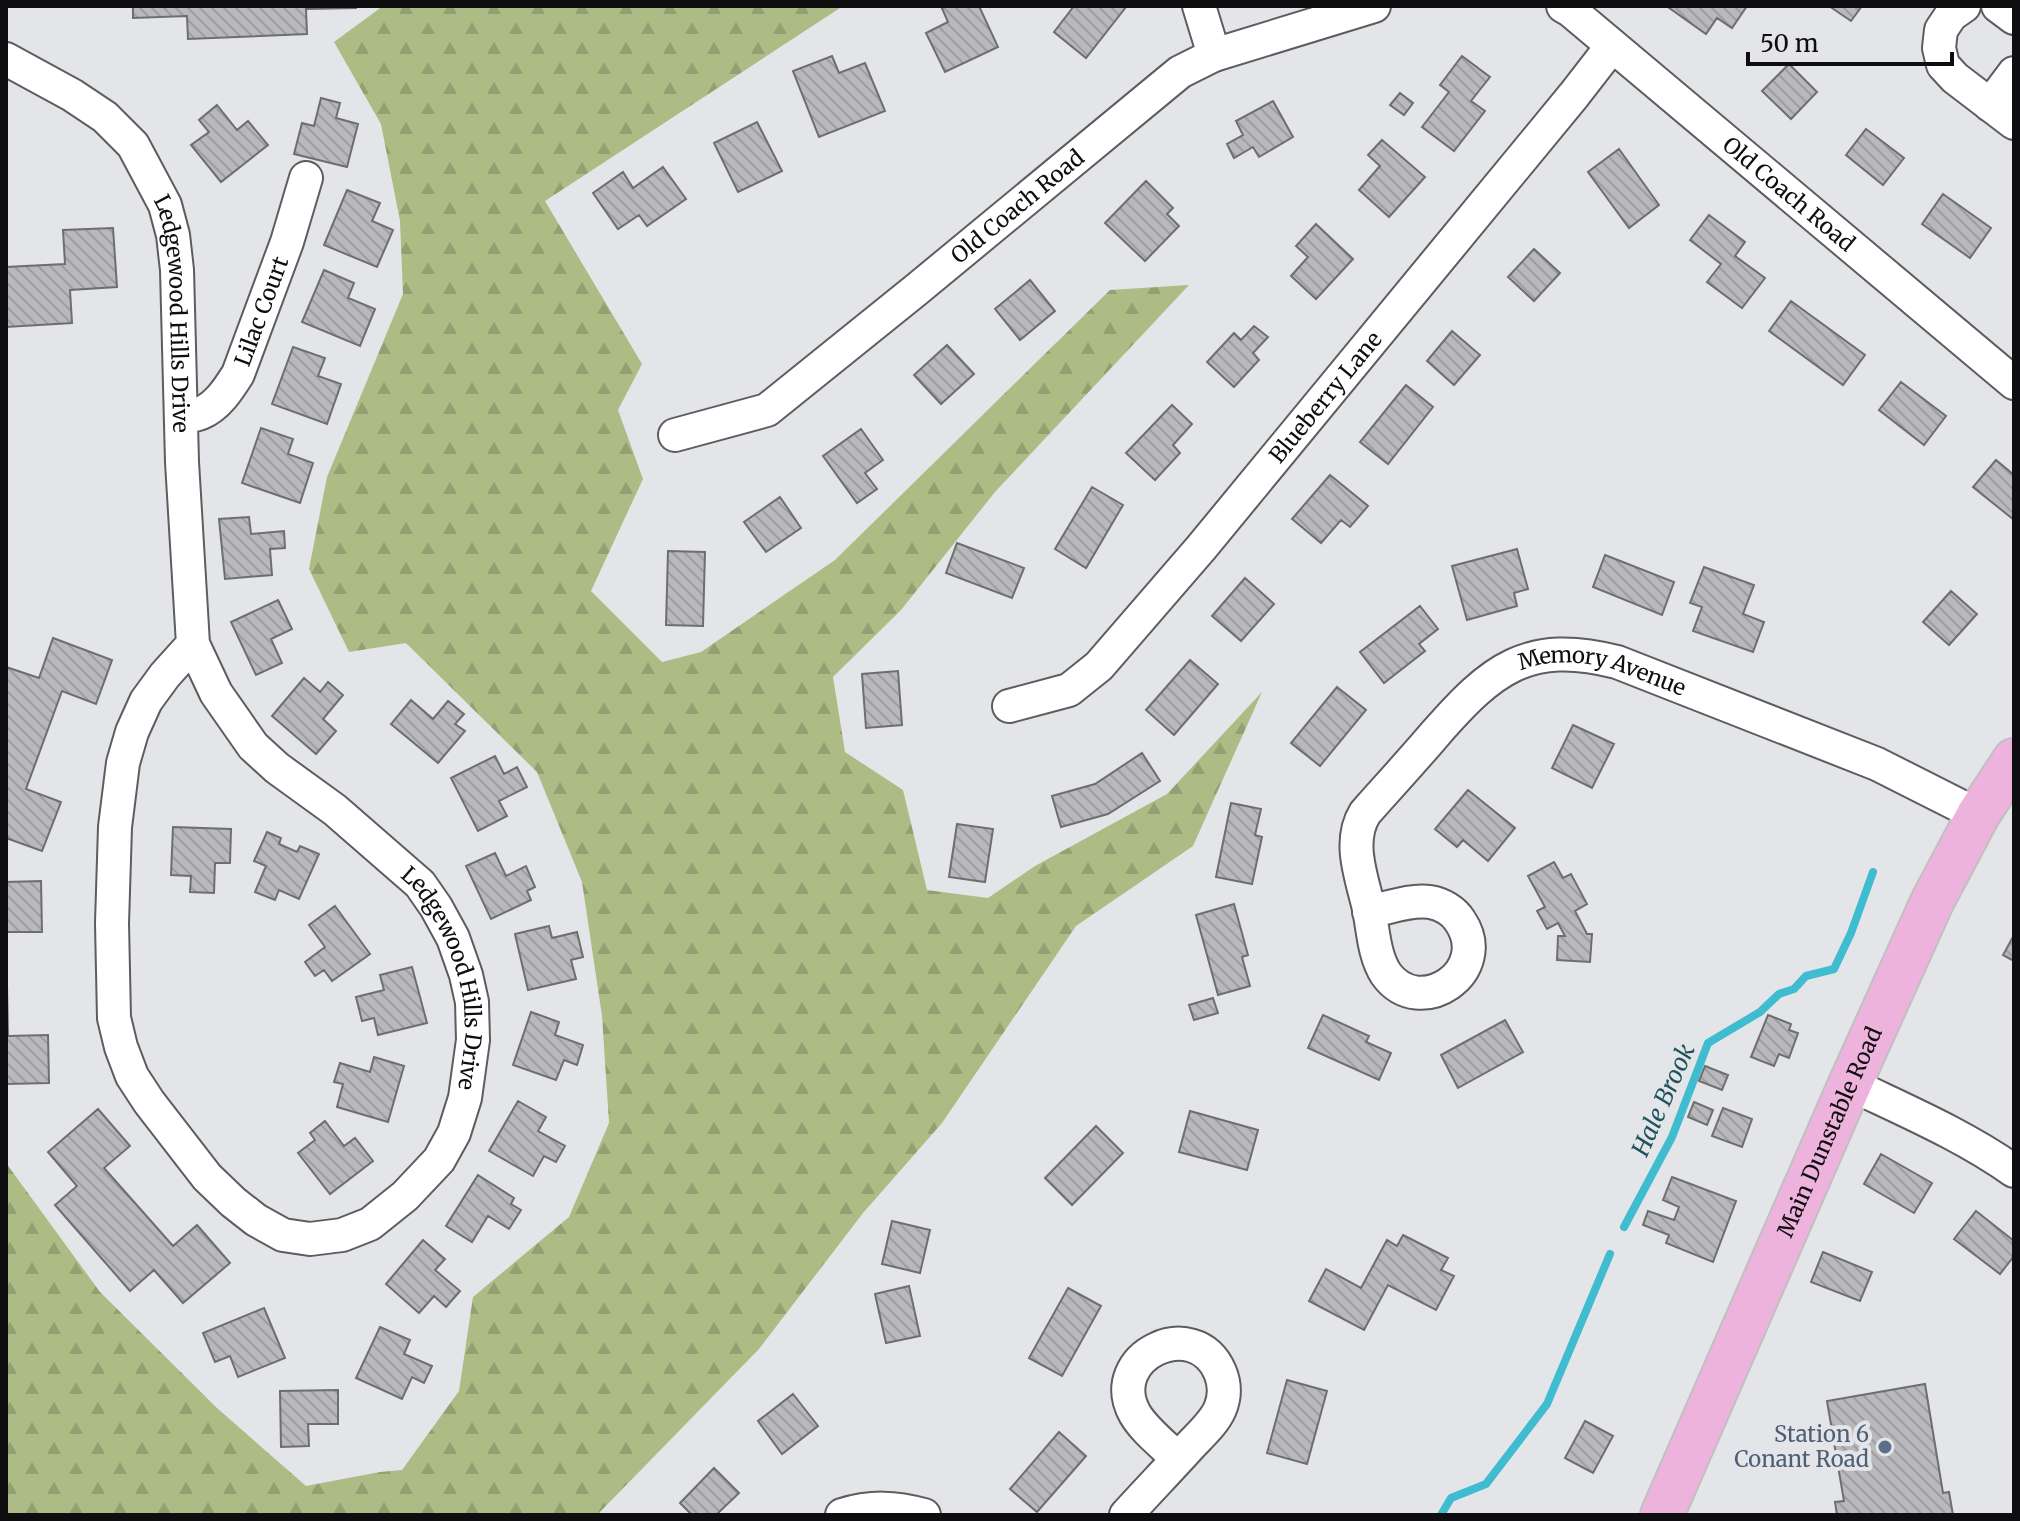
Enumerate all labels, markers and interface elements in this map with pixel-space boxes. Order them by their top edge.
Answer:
scale bar [1748,16,1952,66]
text: 50 m [1760,28,1819,59]
street label: Old Coach Road [1717,130,1861,257]
street label: Old Coach Road [945,143,1089,269]
street label: Ledgewood Hills Drive [148,190,195,433]
street label: Lilac Court [228,252,295,370]
street label: Blueberry Lane [1263,326,1388,469]
street label: Memory Avenue [1514,640,1690,702]
street label: Ledgewood Hills Drive [395,860,488,1092]
street label: Main Dunstable Road [1771,1022,1888,1241]
water label: Hale Brook [1624,1039,1702,1162]
place label: Station 6 Conant Road [1734,1420,1869,1473]
marker: Station 6 Conant Road [1876,1438,1894,1456]

